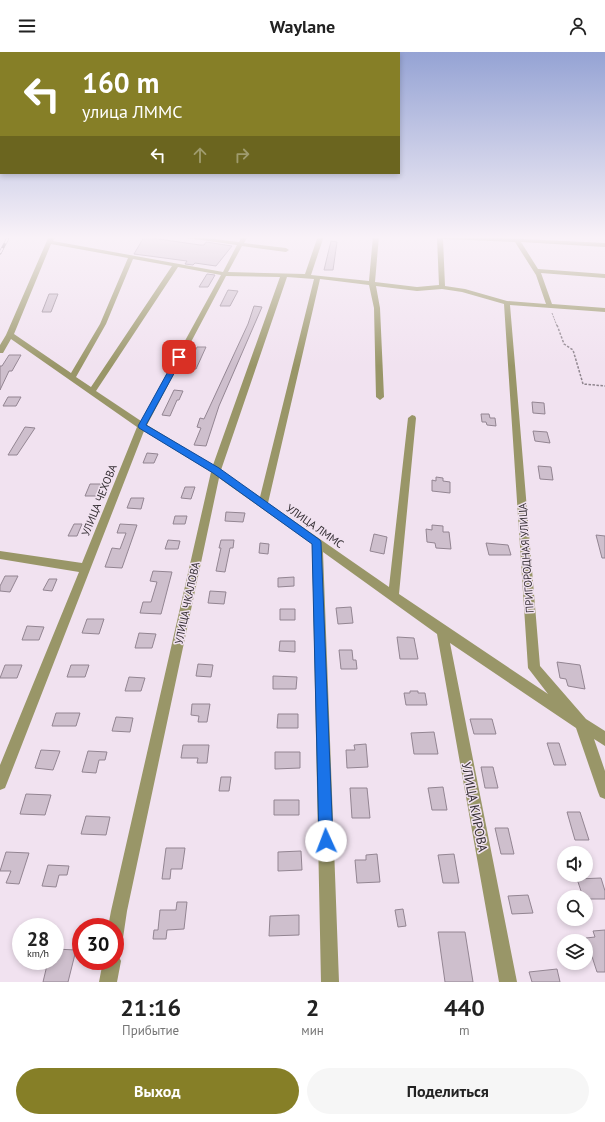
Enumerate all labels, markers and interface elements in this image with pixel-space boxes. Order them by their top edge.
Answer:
icon: menu [16,15,38,37]
text: Waylane [270,15,335,38]
icon: person [567,15,589,37]
text: 160 m [82,64,159,101]
icon: left [16,68,68,120]
text: улица ЛММС [82,100,182,123]
icon: left [147,144,169,166]
icon: ahead [189,144,211,166]
icon: right [231,144,253,166]
pin [162,340,196,374]
icon: arrive [168,346,190,368]
street label: УЛИЦА ЧЕХОВА [78,462,120,538]
street label: УЛИЦА ЛММС [284,501,346,551]
street label: ПРИГОРОДНАЯ УЛИЦА [515,502,537,613]
street label: УЛИЦА ЧКАЛОВА [171,560,203,645]
street label: УЛИЦА КИРОВА [457,761,492,854]
position arrow [305,820,347,862]
map controls [557,846,593,970]
button: sound [557,846,593,882]
button: search [557,890,593,926]
speed limit sign: 30 [72,918,124,970]
text: 28 [27,926,49,952]
button: layers [557,934,593,970]
text: km/h [27,947,49,960]
text: 21:16 [120,992,181,1023]
text: 2 [306,992,319,1023]
text: 440 [444,992,485,1023]
text: Прибытие [122,1022,179,1039]
text: мин [301,1022,324,1039]
text: m [459,1022,470,1039]
button: Выход [16,1068,299,1114]
button: Поделиться [307,1068,589,1114]

